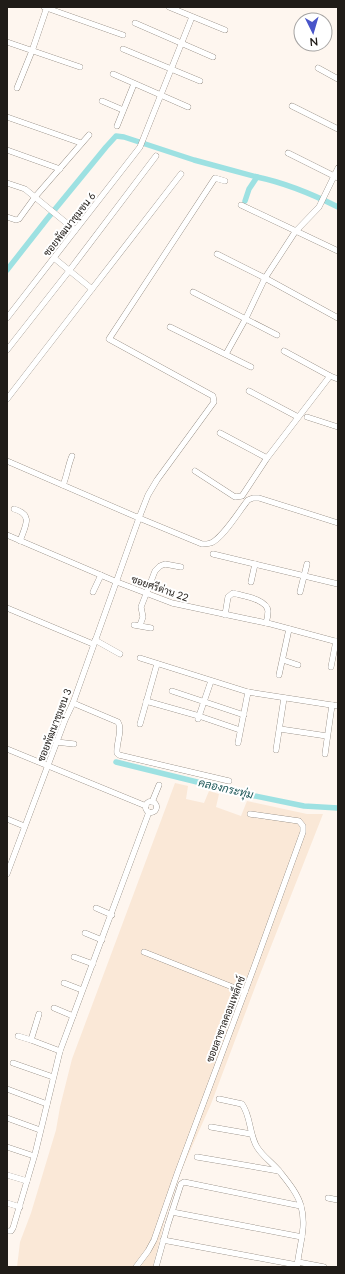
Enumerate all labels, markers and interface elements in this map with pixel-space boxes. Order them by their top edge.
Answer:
north arrow [293,12,333,52]
text: N [309,36,319,49]
street label: ซอยพัฒนาชุมชน 6 [40,190,99,259]
street label: ซอยศรีด่าน 22 [130,573,190,603]
street label: ซอยพัฒนาชุมชน 3 [35,687,75,764]
water label: คลองกระทุ่ม [197,775,255,804]
street label: ซอยลาซาลคอมเพล็กซ์ [202,974,247,1064]

